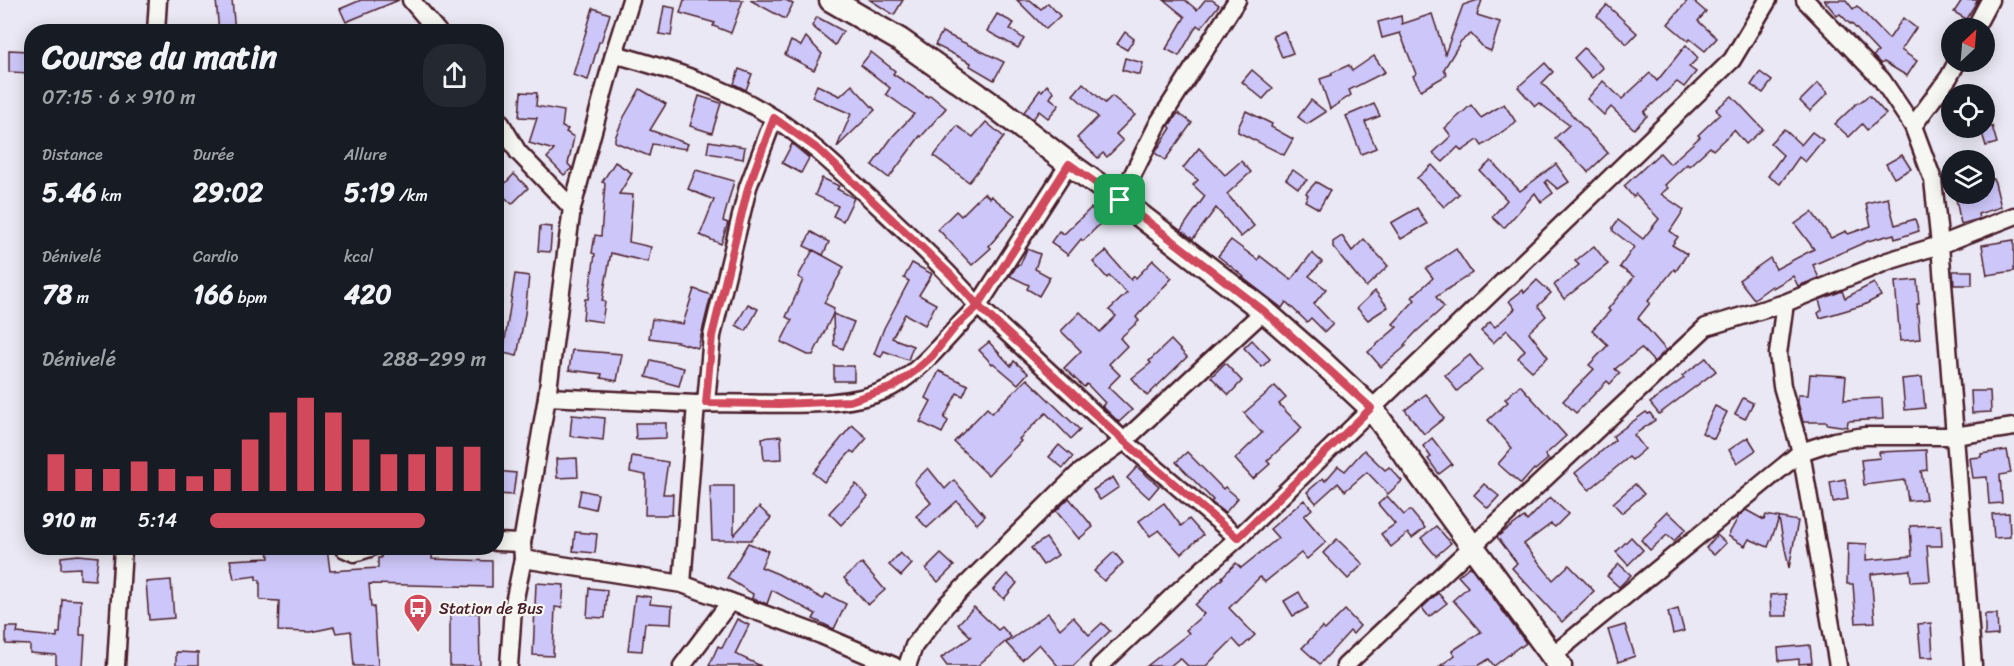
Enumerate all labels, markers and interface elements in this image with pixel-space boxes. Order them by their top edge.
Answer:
north arrow [1941,18,1995,72]
map controls [1941,18,1995,204]
text: Course du matin [42,28,277,86]
button: share [423,44,486,107]
text: 07:15 · 6 × 910 m [42,80,196,115]
button: locate [1941,84,1995,138]
text: Distance [42,140,103,169]
text: Durée [193,140,234,169]
text: Allure [344,140,387,169]
button: layers [1941,150,1995,204]
text: 5.46 [42,169,97,215]
text: 29:02 [193,169,263,215]
text: 5:19 [344,169,395,215]
pin [1094,174,1145,225]
text: km [97,181,122,210]
text: /km [395,181,428,210]
icon: arrive [1103,183,1136,216]
text: Dénivelé [42,242,101,271]
text: Cardio [193,242,238,271]
text: kcal [344,242,373,271]
text: 78 [42,271,73,317]
text: 166 [193,271,234,317]
text: 420 [344,271,392,317]
text: m [73,283,89,312]
text: bpm [234,283,267,312]
text: Dénivelé [42,342,116,377]
text: 288–299 m [382,342,486,377]
text: 910 m [42,503,96,538]
text: 5:14 [138,503,177,538]
bus stop icon: Station de Bus [402,592,434,634]
place label: Station de Bus [439,594,544,623]

